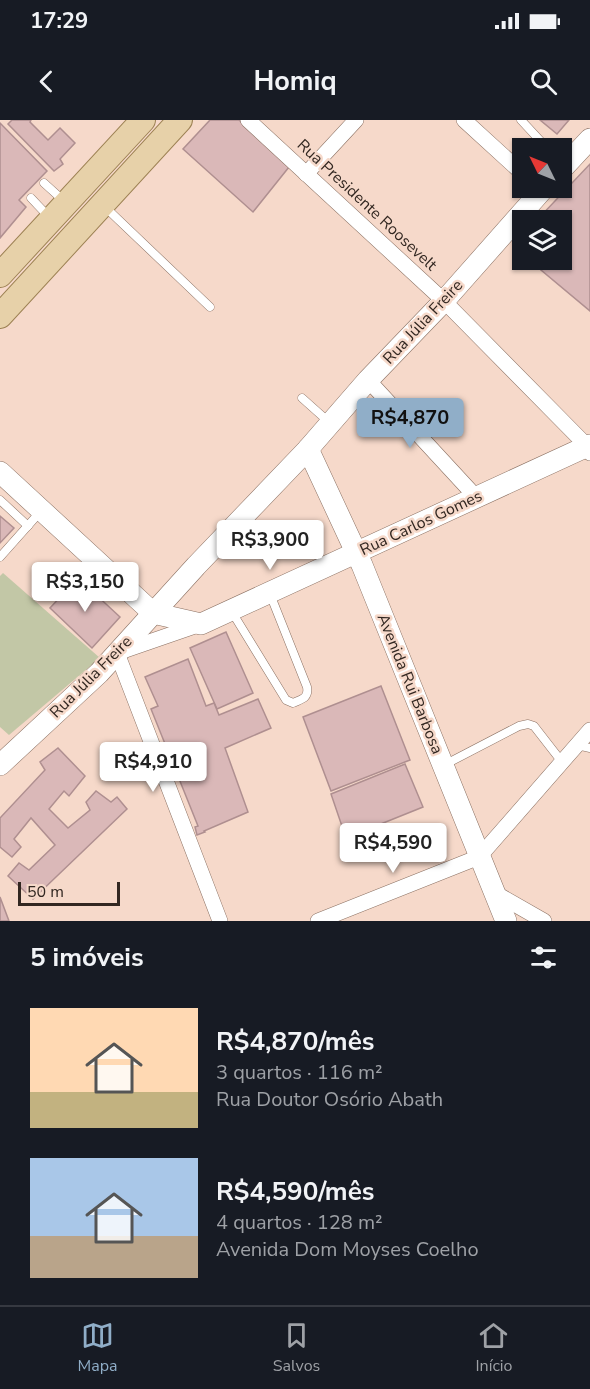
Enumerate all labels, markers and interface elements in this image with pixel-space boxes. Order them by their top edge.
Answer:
text: 17:29 [30,6,88,36]
text: Homiq [253,63,337,100]
icon: back [30,65,63,98]
icon: search [527,65,560,98]
street label: Rua Presidente Roosevelt [292,134,442,276]
north arrow [512,138,572,198]
map controls [512,138,572,270]
button: layers [512,210,572,270]
street label: Rua Júlia Freire [378,275,468,369]
pin: R$4,870 [355,398,465,449]
text: R$4,870 [371,404,449,431]
street label: Rua Carlos Gomes [356,485,486,561]
pin: R$3,900 [215,520,325,571]
text: R$3,900 [231,526,309,553]
pin: R$3,150 [30,562,140,613]
text: R$3,150 [46,568,124,595]
street label: Avenida Rui Barbosa [372,611,448,757]
street label: Rua Júlia Freire [45,631,137,723]
pin: R$4,910 [98,742,208,793]
text: R$4,910 [114,748,192,775]
pin: R$4,590 [338,823,448,874]
text: R$4,590 [354,829,432,856]
scale bar [18,879,120,906]
text: 50 m [27,881,64,903]
text: 5 imóveis [30,940,144,975]
icon: filters [527,941,560,974]
text: R$4,870/mês [216,1024,374,1059]
icon: home [78,1032,150,1104]
text: 3 quartos · 116 m² [216,1059,383,1086]
text: Rua Doutor Osório Abath [216,1086,443,1113]
text: R$4,590/mês [216,1174,374,1209]
icon: home [78,1182,150,1254]
text: 4 quartos · 128 m² [216,1209,383,1236]
text: Avenida Dom Moyses Coelho [216,1236,479,1263]
tab: Mapa [78,1319,118,1377]
tab: Salvos [273,1319,320,1377]
tab: Início [475,1319,512,1377]

